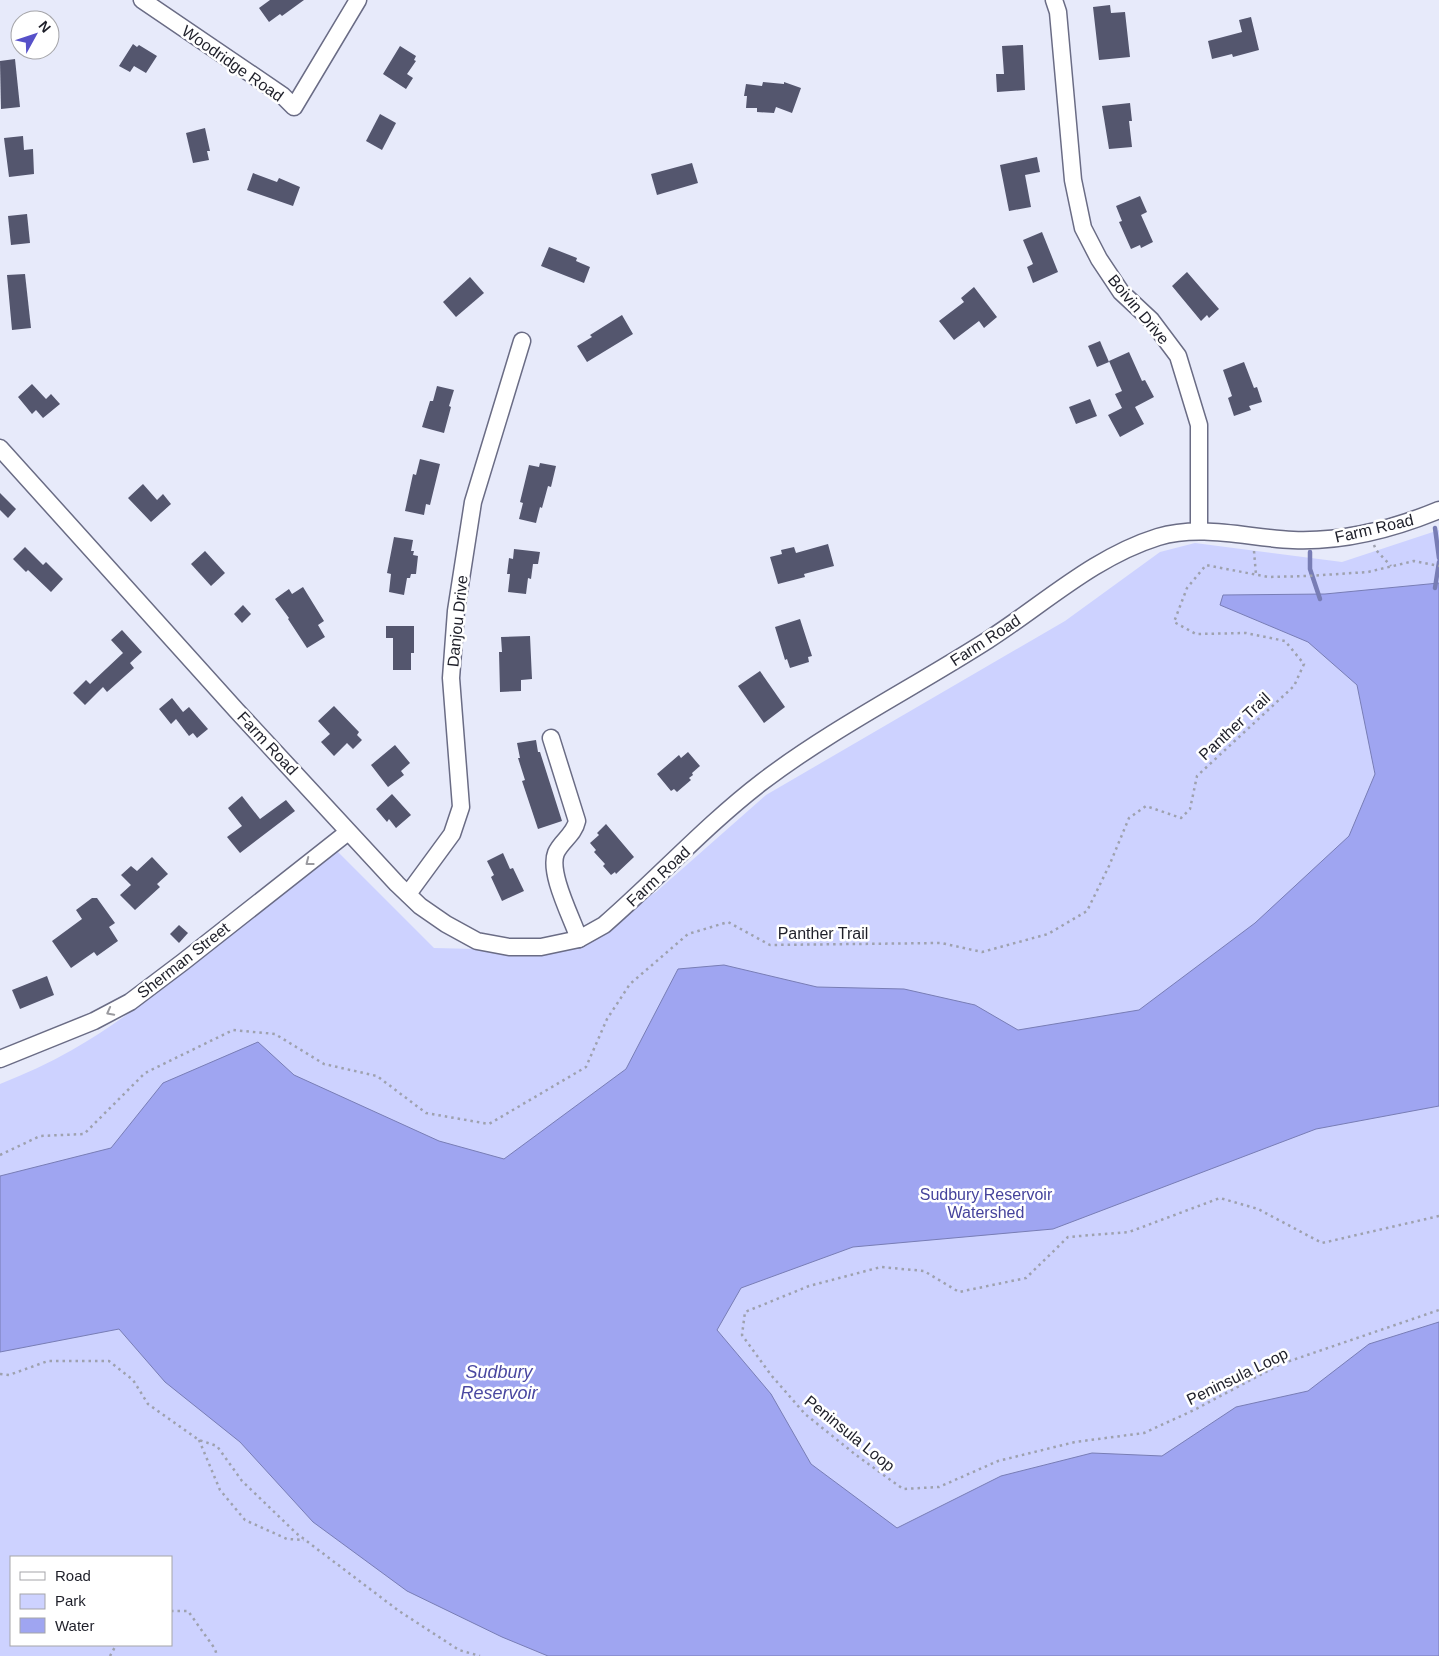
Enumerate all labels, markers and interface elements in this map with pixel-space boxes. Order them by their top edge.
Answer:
north arrow [10,10,60,60]
text: N [36,18,54,36]
street label: Woodridge Road [179,22,287,105]
street label: Boivin Drive [1105,271,1173,348]
street label: Farm Road [1333,511,1415,546]
street label: Danjou Drive [444,574,471,668]
street label: Farm Road [947,611,1023,669]
street label: Panther Trail [1195,689,1273,764]
street label: Farm Road [234,708,301,778]
street label: Farm Road [623,843,693,910]
one-way arrow [306,856,315,864]
street label: Sherman Street [134,919,233,1002]
street label: Panther Trail [778,925,868,942]
one-way arrow [106,1006,115,1016]
park label: Sudbury Reservoir Watershed [920,1186,1053,1221]
street label: Peninsula Loop [1184,1345,1291,1408]
water label: Sudbury Reservoir [460,1362,539,1403]
street label: Peninsula Loop [801,1392,898,1475]
legend [10,1556,172,1646]
text: Road [55,1567,91,1584]
text: Park [55,1592,86,1609]
text: Water [55,1617,94,1634]

